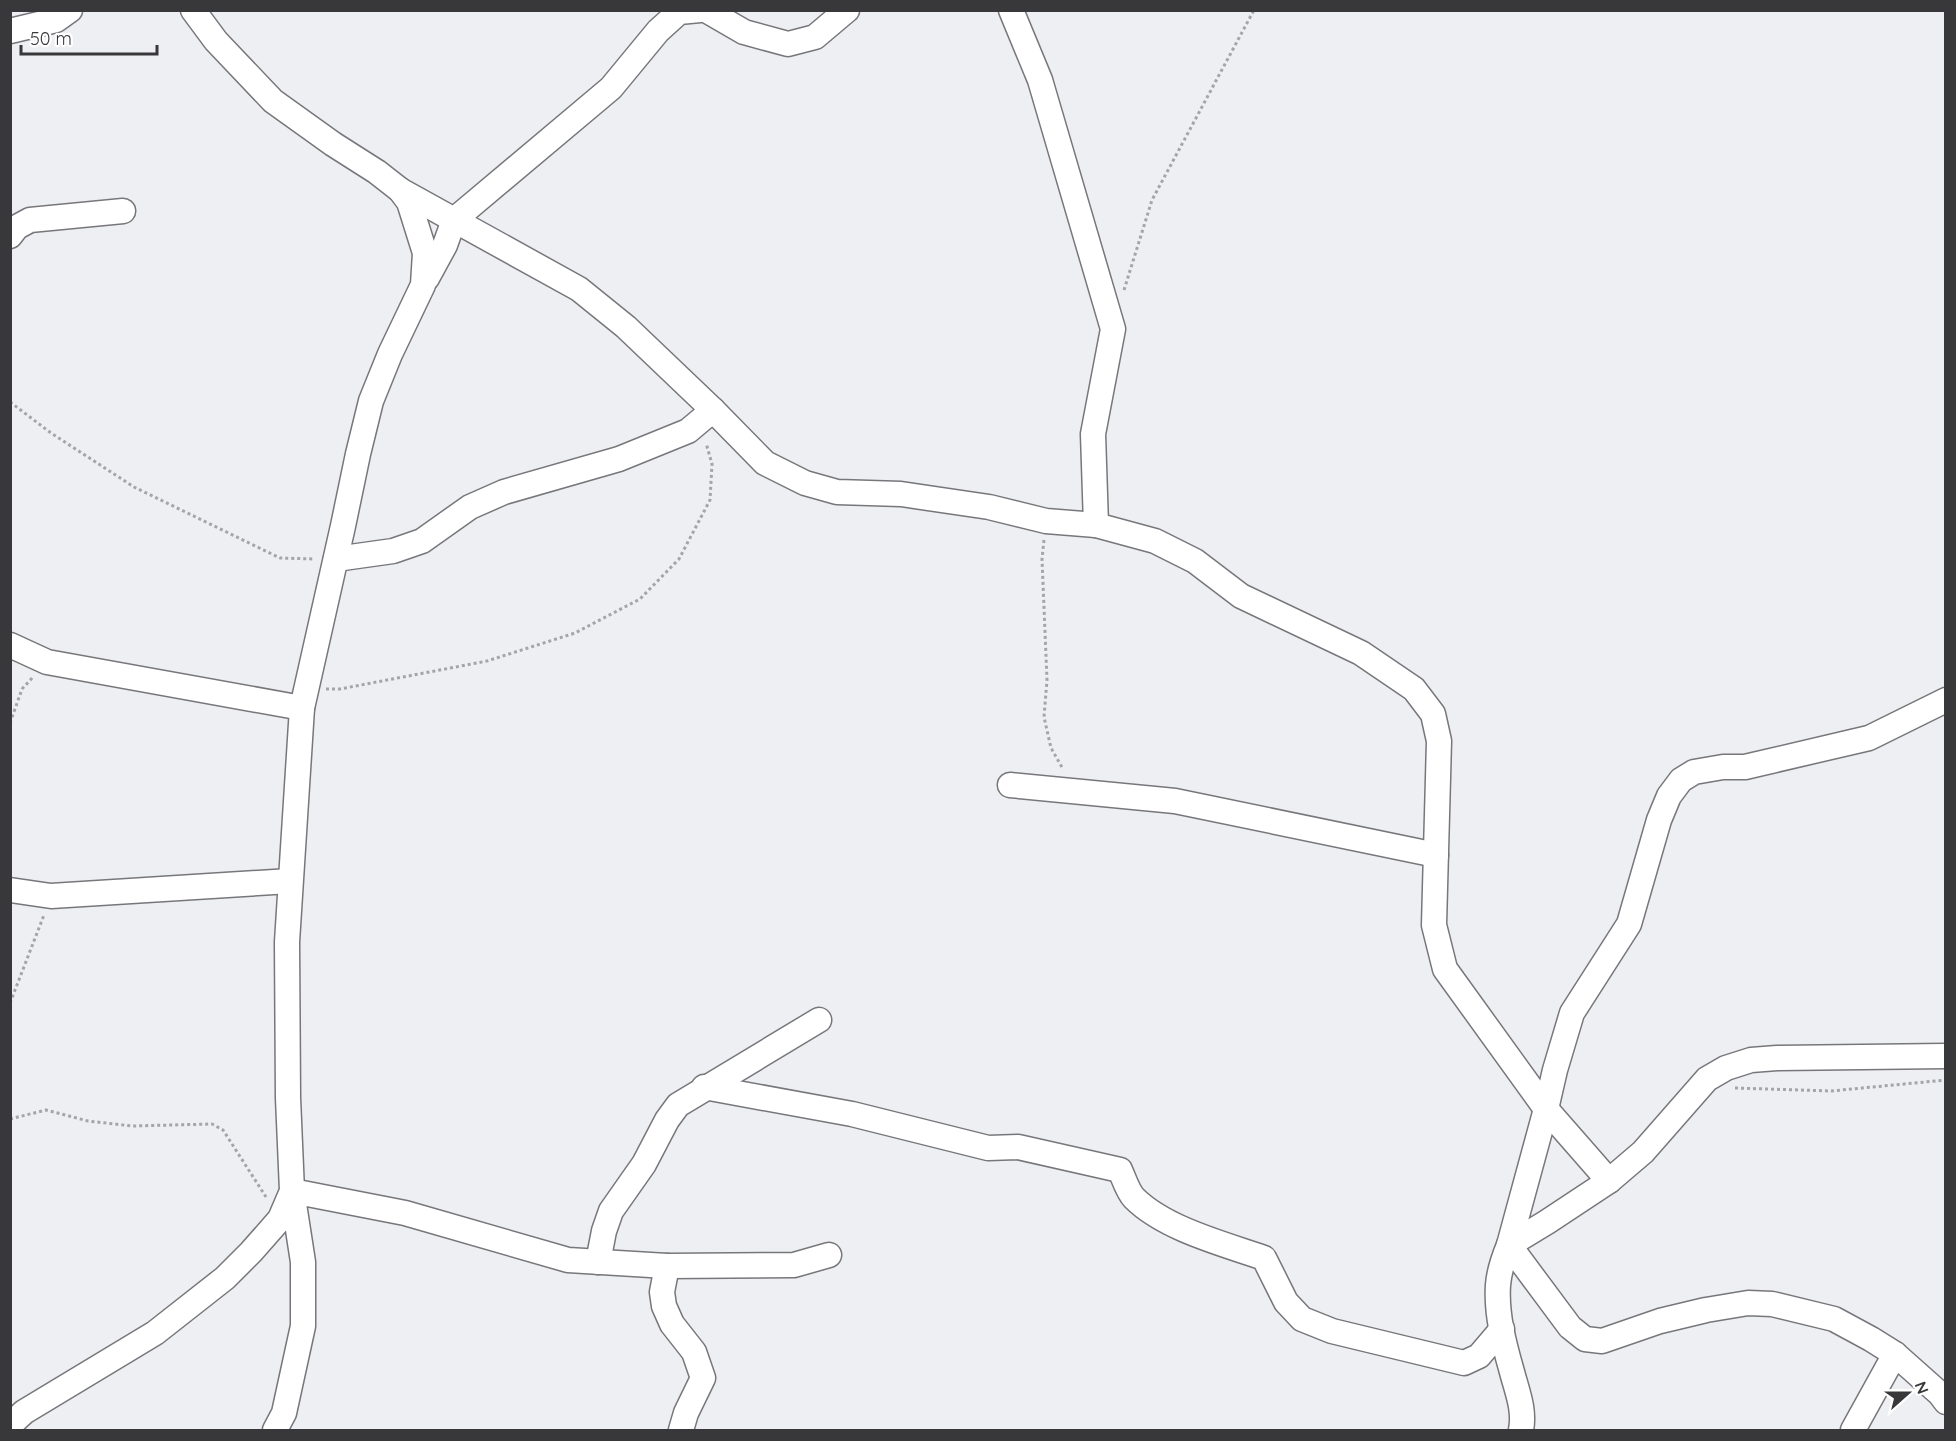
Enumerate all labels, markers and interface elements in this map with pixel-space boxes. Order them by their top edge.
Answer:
scale bar [21,18,158,56]
text: 50 m [30,27,72,50]
north arrow [1878,1363,1938,1423]
text: N [1911,1379,1933,1397]

